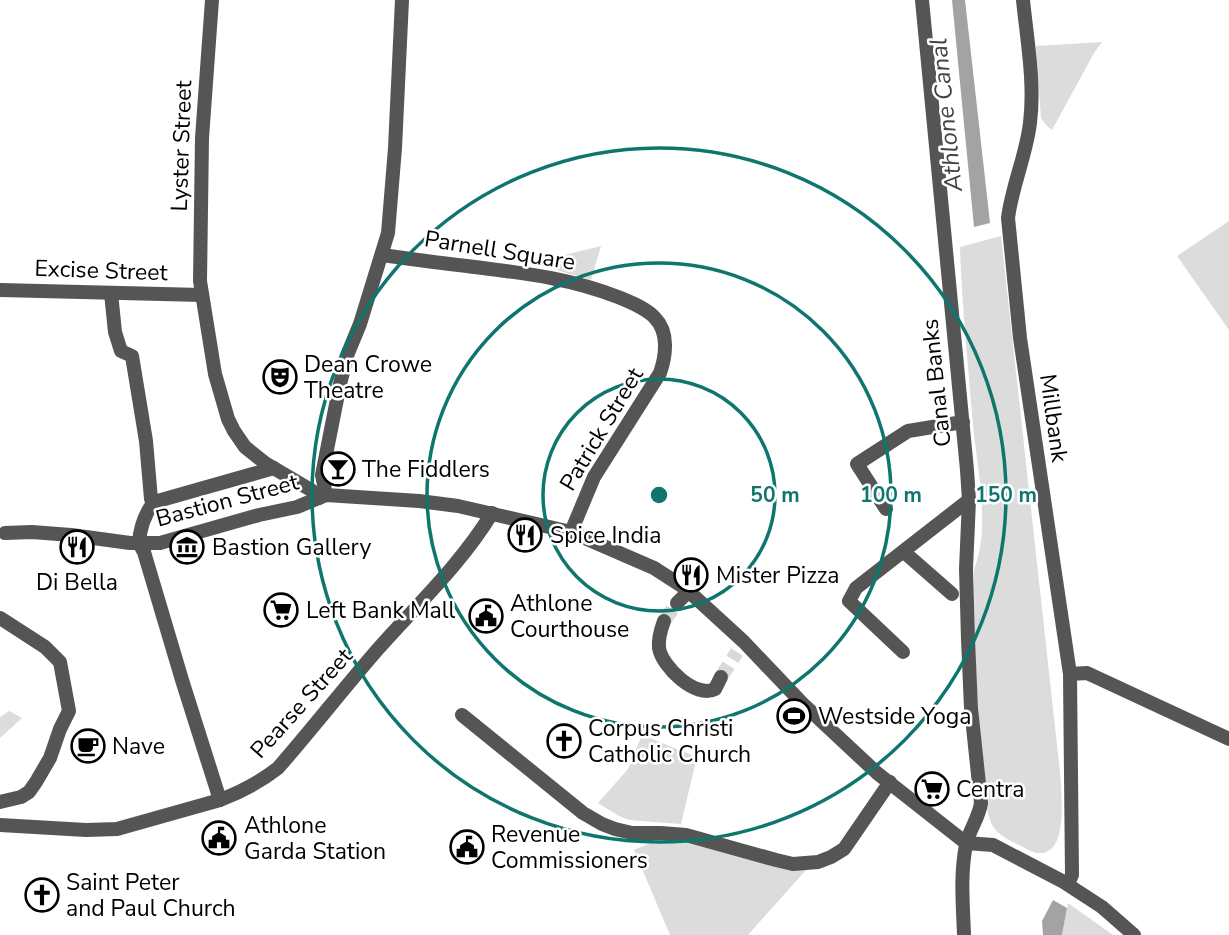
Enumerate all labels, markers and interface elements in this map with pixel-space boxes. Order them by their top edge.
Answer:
water label: Athlone Canal [922,37,970,194]
street label: Lyster Street [164,79,199,212]
street label: Parnell Square [422,223,578,278]
street label: Excise Street [34,253,169,288]
street label: Canal Banks [914,317,959,448]
place label: Dean Crowe Theatre [304,349,432,406]
theatre icon: Dean Crowe Theatre [261,358,299,396]
street label: Patrick Street [552,361,651,497]
street label: Millbank [1032,372,1075,465]
bar icon: The Fiddlers [319,450,357,488]
place label: The Fiddlers [362,454,490,485]
street label: Bastion Street [152,466,303,534]
text: 50 m [750,481,800,509]
text: 100 m [860,481,922,509]
text: 150 m [975,481,1037,509]
centre of rings [647,483,671,507]
restaurant icon: Spice India [506,516,544,554]
place label: Spice India [550,520,661,551]
restaurant icon: Di Bella [58,528,96,566]
museum icon: Bastion Gallery [168,528,206,566]
place label: Bastion Gallery [212,532,371,563]
restaurant icon: Mister Pizza [672,556,710,594]
place label: Mister Pizza [716,560,840,591]
place label: Di Bella [36,567,118,598]
place label: Athlone Courthouse [510,588,629,645]
supermarket icon: Left Bank Mall [262,591,300,629]
place label: Left Bank Mall [306,595,456,626]
public building icon: Athlone Courthouse [467,597,505,635]
street label: Pearse Street [243,641,360,765]
sports icon: Westside Yoga [775,697,813,735]
place label: Westside Yoga [818,701,972,732]
place label: Corpus Christi Catholic Church [588,713,751,770]
church icon: Corpus Christi Catholic Church [545,722,583,760]
cafe icon: Nave [69,727,107,765]
place label: Nave [112,731,165,762]
supermarket icon: Centra [913,770,951,808]
place label: Centra [956,774,1024,805]
place label: Athlone Garda Station [244,810,386,867]
public building icon: Athlone Garda Station [200,819,238,857]
place label: Revenue Commissioners [491,819,648,876]
public building icon: Revenue Commissioners [448,828,486,866]
place label: Saint Peter and Paul Church [66,867,236,924]
church icon: Saint Peter and Paul Church [23,876,61,914]

